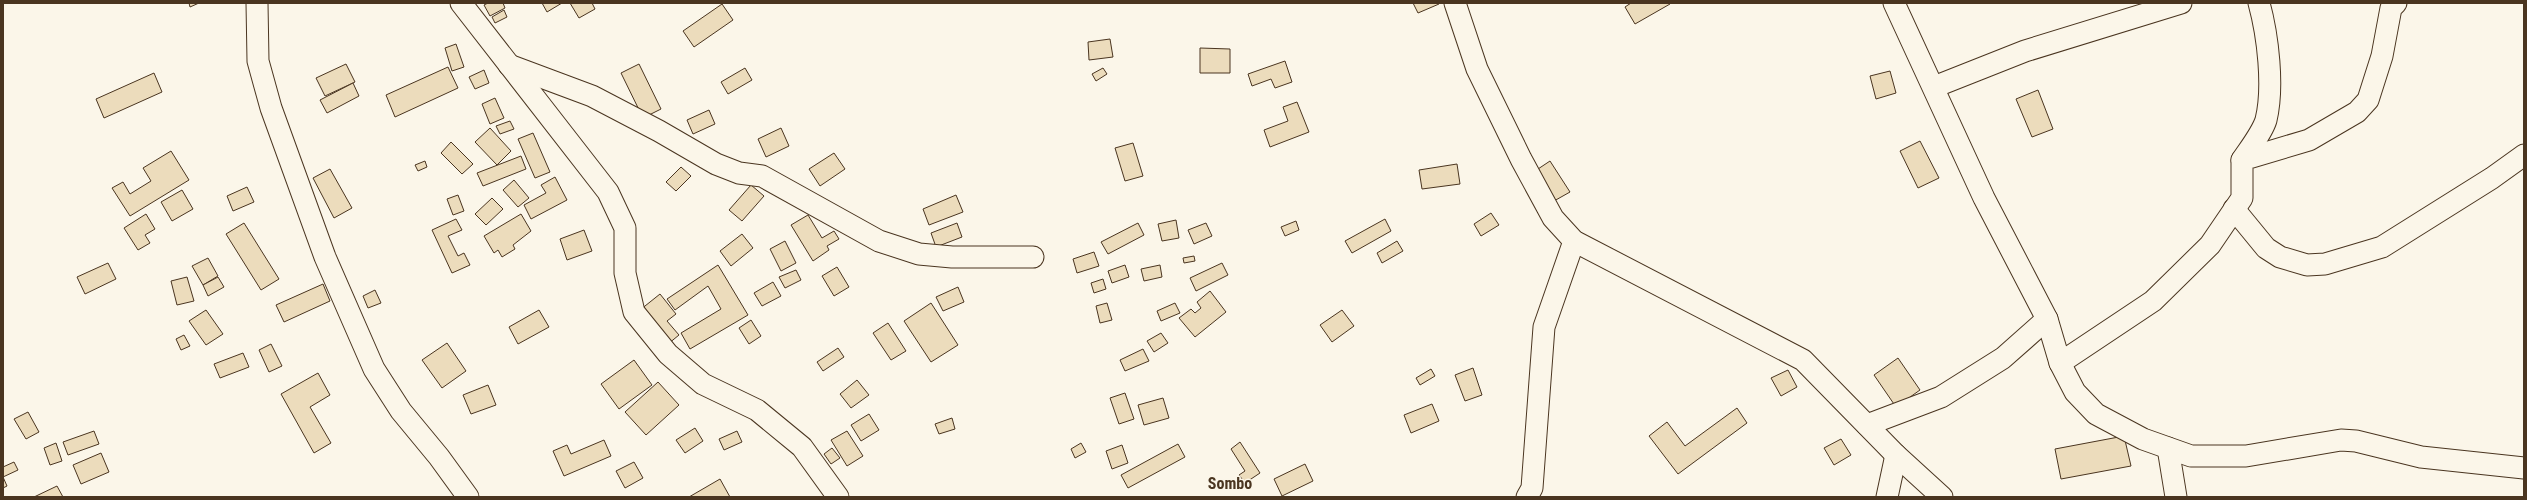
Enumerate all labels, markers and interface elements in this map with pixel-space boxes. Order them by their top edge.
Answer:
district label: Sombo [1208,474,1252,493]

